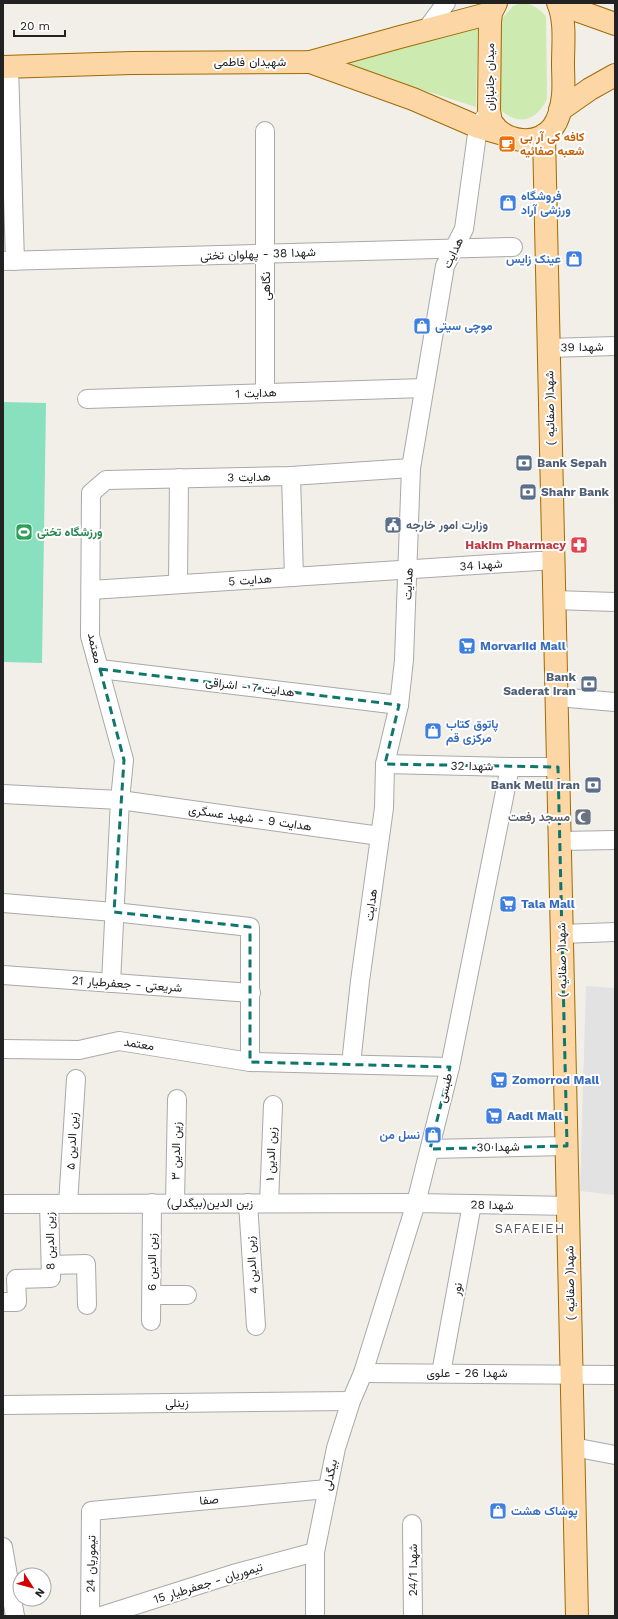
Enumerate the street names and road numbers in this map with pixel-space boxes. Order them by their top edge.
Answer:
street label: میدان جانبازان [483,43,498,111]
street label: شهیدان فاطمی [214,55,286,70]
street label: هدایت [440,235,466,271]
street label: شهدا 38 - پهلوان تختی [200,245,316,264]
street label: نگاهی [259,272,274,300]
street label: شهدا 39 [560,340,604,355]
street label: شهدا( صفائیه ) [542,371,559,445]
street label: هدایت 1 [235,385,277,401]
street label: هدایت 3 [227,470,271,484]
street label: شهدا 34 [459,557,503,574]
street label: هدایت [400,567,416,601]
street label: هدایت 5 [228,572,272,588]
street label: معتمد [85,631,105,665]
street label: هدایت 7 - اشراقی [205,675,295,700]
street label: شهدا 32 [451,759,493,774]
street label: هدایت 9 - شهید عسگری [187,802,312,835]
street label: هدایت [362,888,380,922]
street label: شهدا( صفائیه ) [554,923,571,997]
street label: شریعتی - جعفرطیار 21 [71,973,183,996]
street label: معتمد [123,1035,155,1053]
street label: طبسی [435,1072,456,1104]
street label: زین الدین ۵ [64,1112,81,1170]
street label: زین الدین ۳ [168,1122,185,1180]
street label: زین الدین ۱ [263,1127,280,1181]
street label: شهدا 30 [476,1140,520,1155]
street label: زین الدین(بیگدلی) [167,1196,253,1211]
street label: شهدا 28 [470,1198,514,1213]
street label: زین الدین 8 [42,1212,59,1270]
street label: زین الدین 6 [145,1233,160,1291]
street label: زین الدین 4 [243,1236,262,1294]
street label: شهدا( صفائیه ) [562,1246,579,1320]
street label: نور [449,1281,466,1298]
street label: شهدا 26 - علوی [426,1366,508,1381]
street label: زینلی [165,1396,189,1411]
street label: بیگدلی [320,1458,341,1492]
street label: صفا [199,1492,219,1508]
street label: تیموریان 24 [83,1535,100,1593]
street label: شهدا 24/1 [406,1544,421,1596]
street label: تیموریان - جعفرطیار 15 [152,1560,265,1607]

